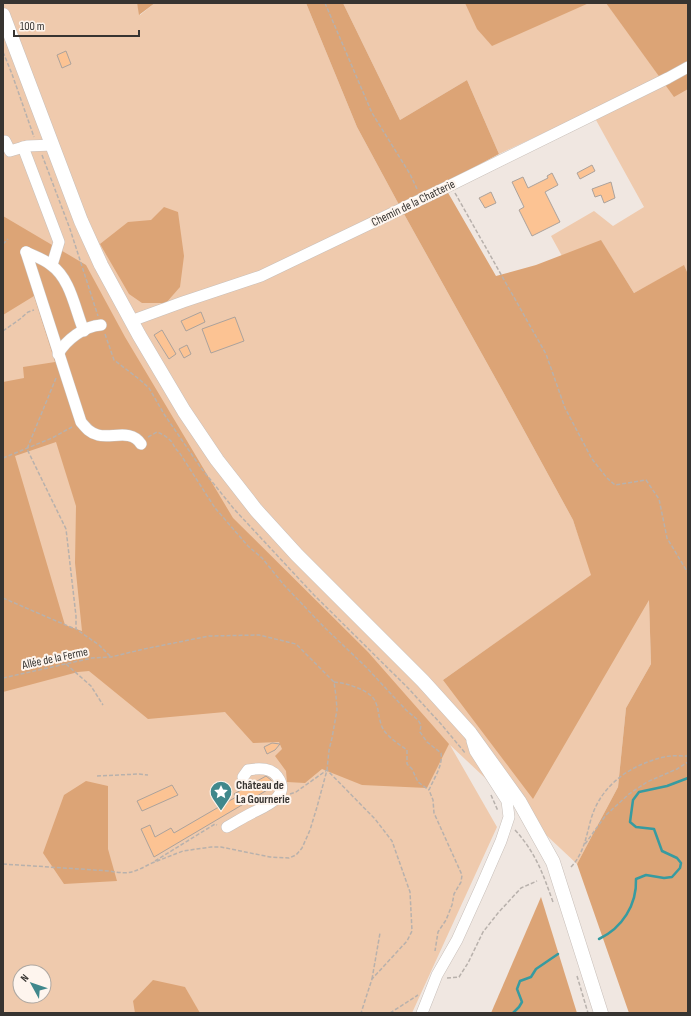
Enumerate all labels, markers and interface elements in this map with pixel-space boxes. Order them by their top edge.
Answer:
scale bar [14,12,139,38]
text: 100 m [20,19,45,34]
street label: Chemin de la Chatterie [369,177,458,230]
street label: Allée de la Ferme [20,644,90,673]
place label: Château de La Gournerie [236,778,290,807]
place icon: Château de La Gournerie [208,779,234,812]
north arrow [12,964,52,1004]
text: N [18,971,32,984]

